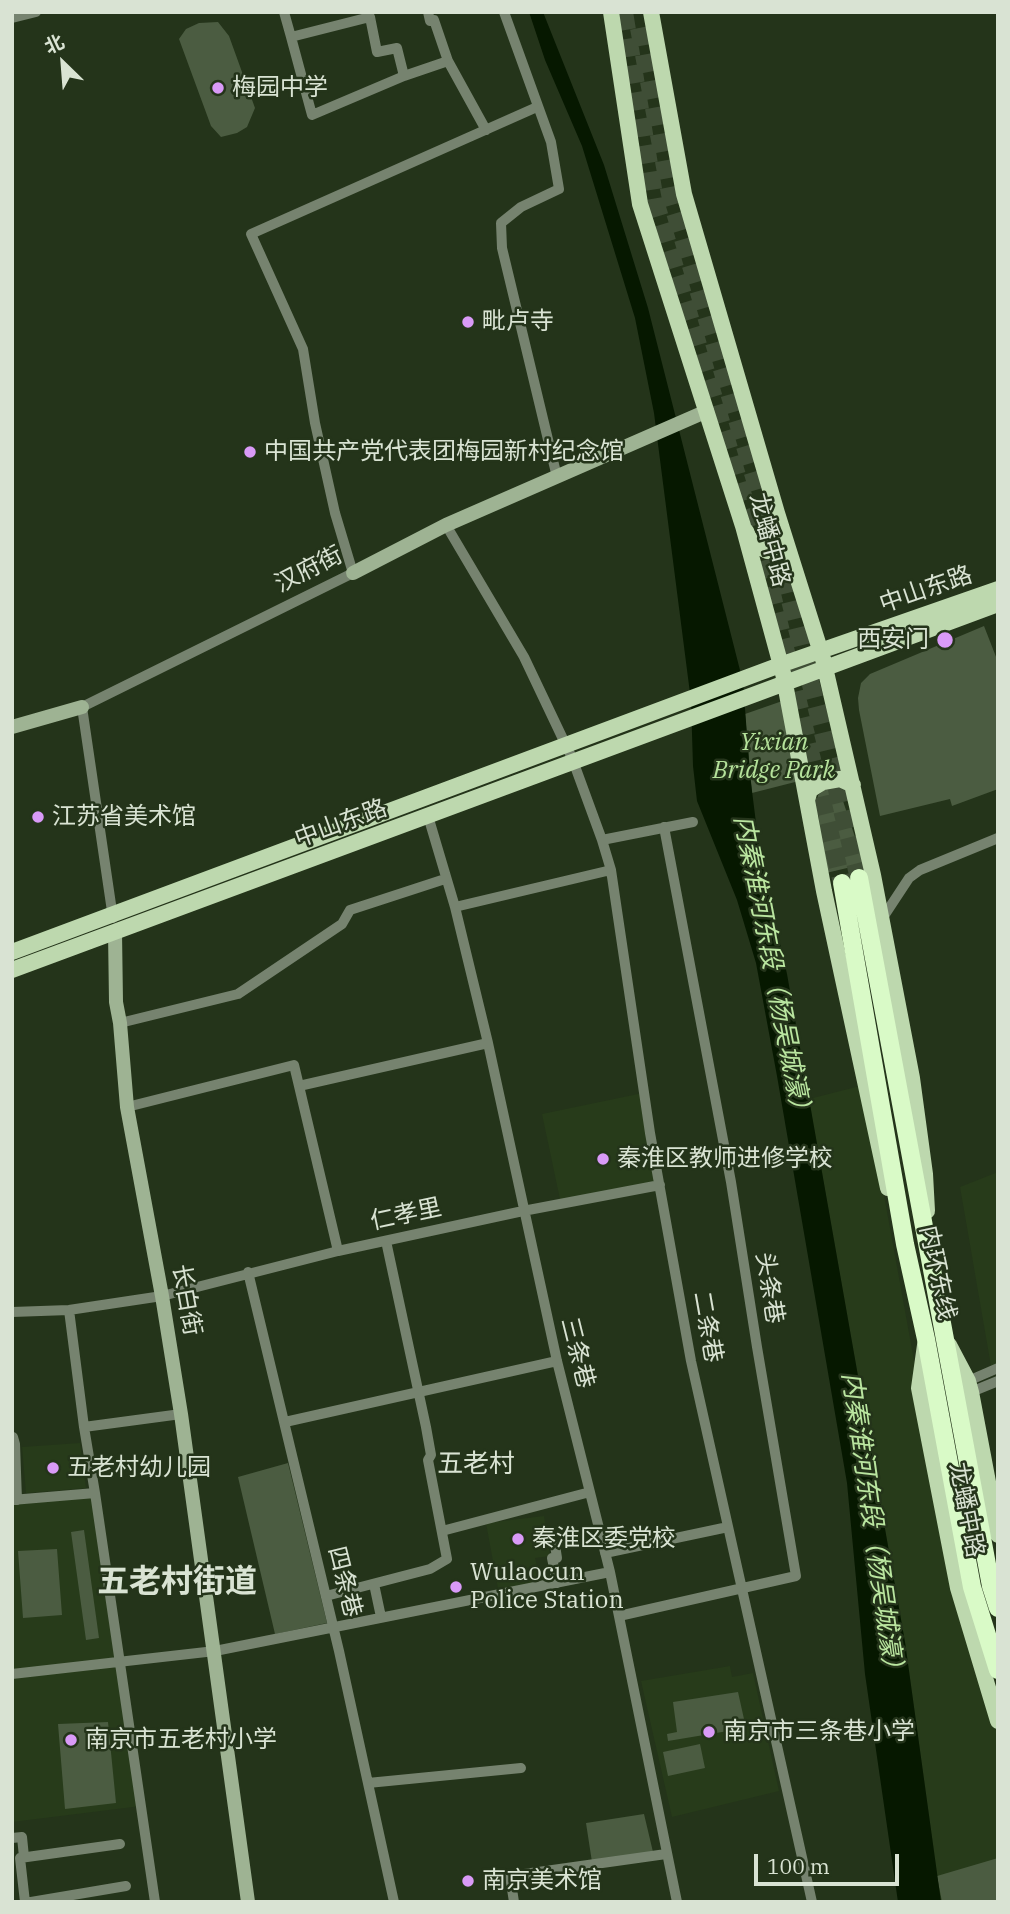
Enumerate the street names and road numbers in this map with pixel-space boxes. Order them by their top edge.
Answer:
street label: 龙蟠中路 [743,490,795,590]
street label: 汉府街 [270,541,348,599]
street label: 中山东路 [876,561,976,619]
street label: 中山东路 [291,794,391,854]
street label: 仁孝里 [368,1193,444,1237]
street label: 内环东线 [913,1223,961,1323]
street label: 头条巷 [749,1250,789,1326]
street label: 长白街 [166,1262,206,1338]
street label: 二条巷 [687,1289,727,1365]
street label: 三条巷 [554,1315,600,1391]
street label: 龙蟠中路 [943,1460,989,1560]
street label: 四条巷 [321,1544,367,1620]

